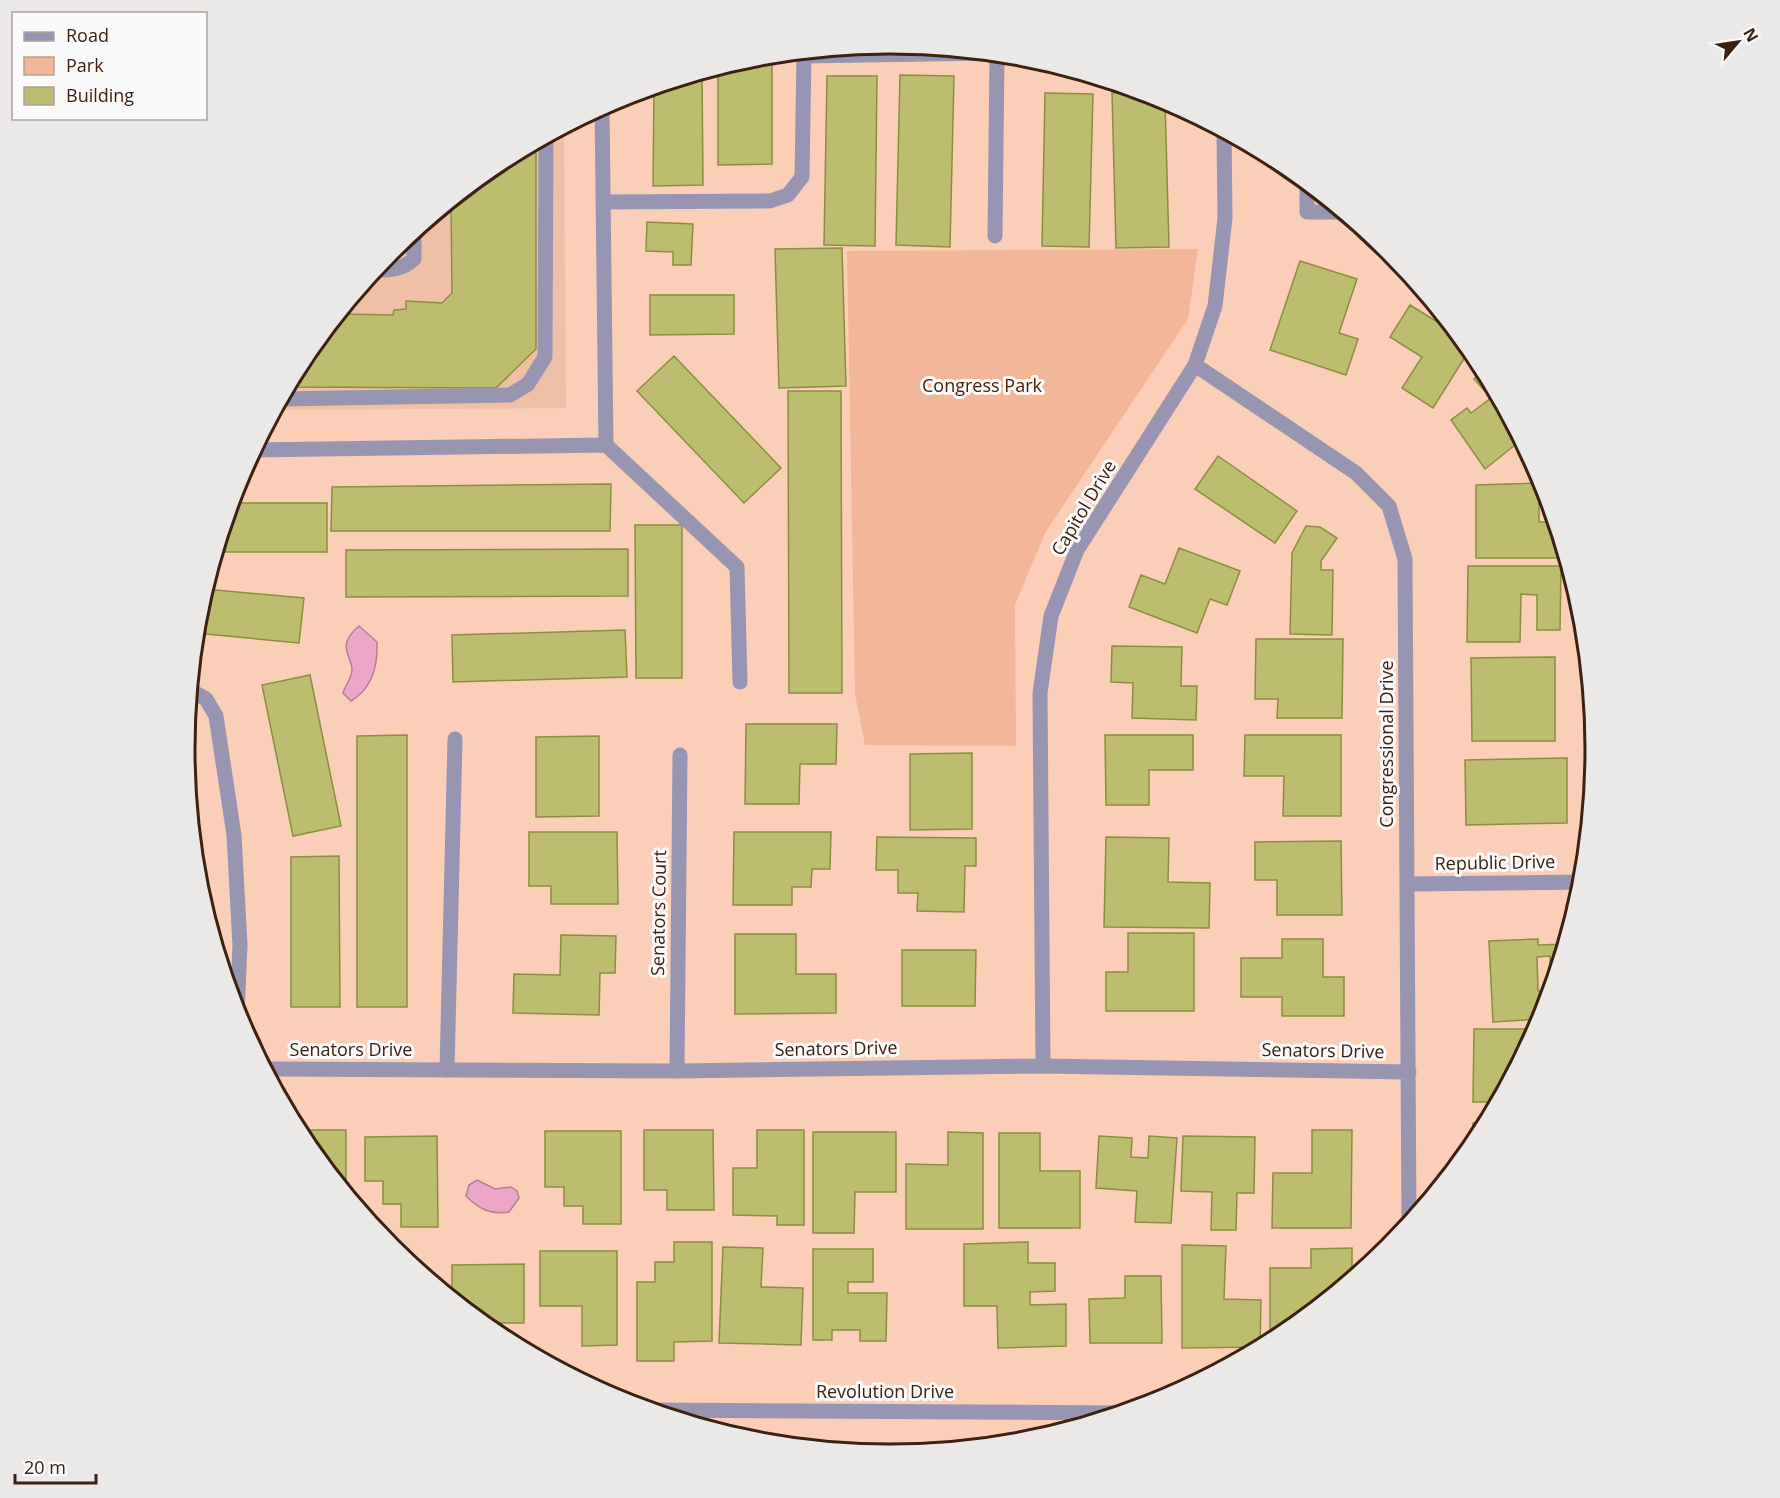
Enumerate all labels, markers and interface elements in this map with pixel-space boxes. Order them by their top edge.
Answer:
legend [12,12,207,120]
north arrow [1708,12,1768,72]
text: Road [66,23,109,47]
text: N [1738,24,1764,46]
text: Park [66,53,104,77]
text: Building [66,83,134,107]
park label: Congress Park [922,373,1043,397]
street label: Capitol Drive [1045,455,1121,560]
street label: Congressional Drive [1374,660,1398,828]
street label: Republic Drive [1434,849,1556,875]
street label: Senators Court [645,850,671,976]
street label: Senators Drive [774,1035,898,1061]
street label: Senators Drive [290,1037,412,1061]
street label: Senators Drive [1261,1037,1385,1063]
street label: Revolution Drive [816,1379,954,1403]
scale bar [15,1447,96,1485]
text: 20 m [24,1455,66,1479]

